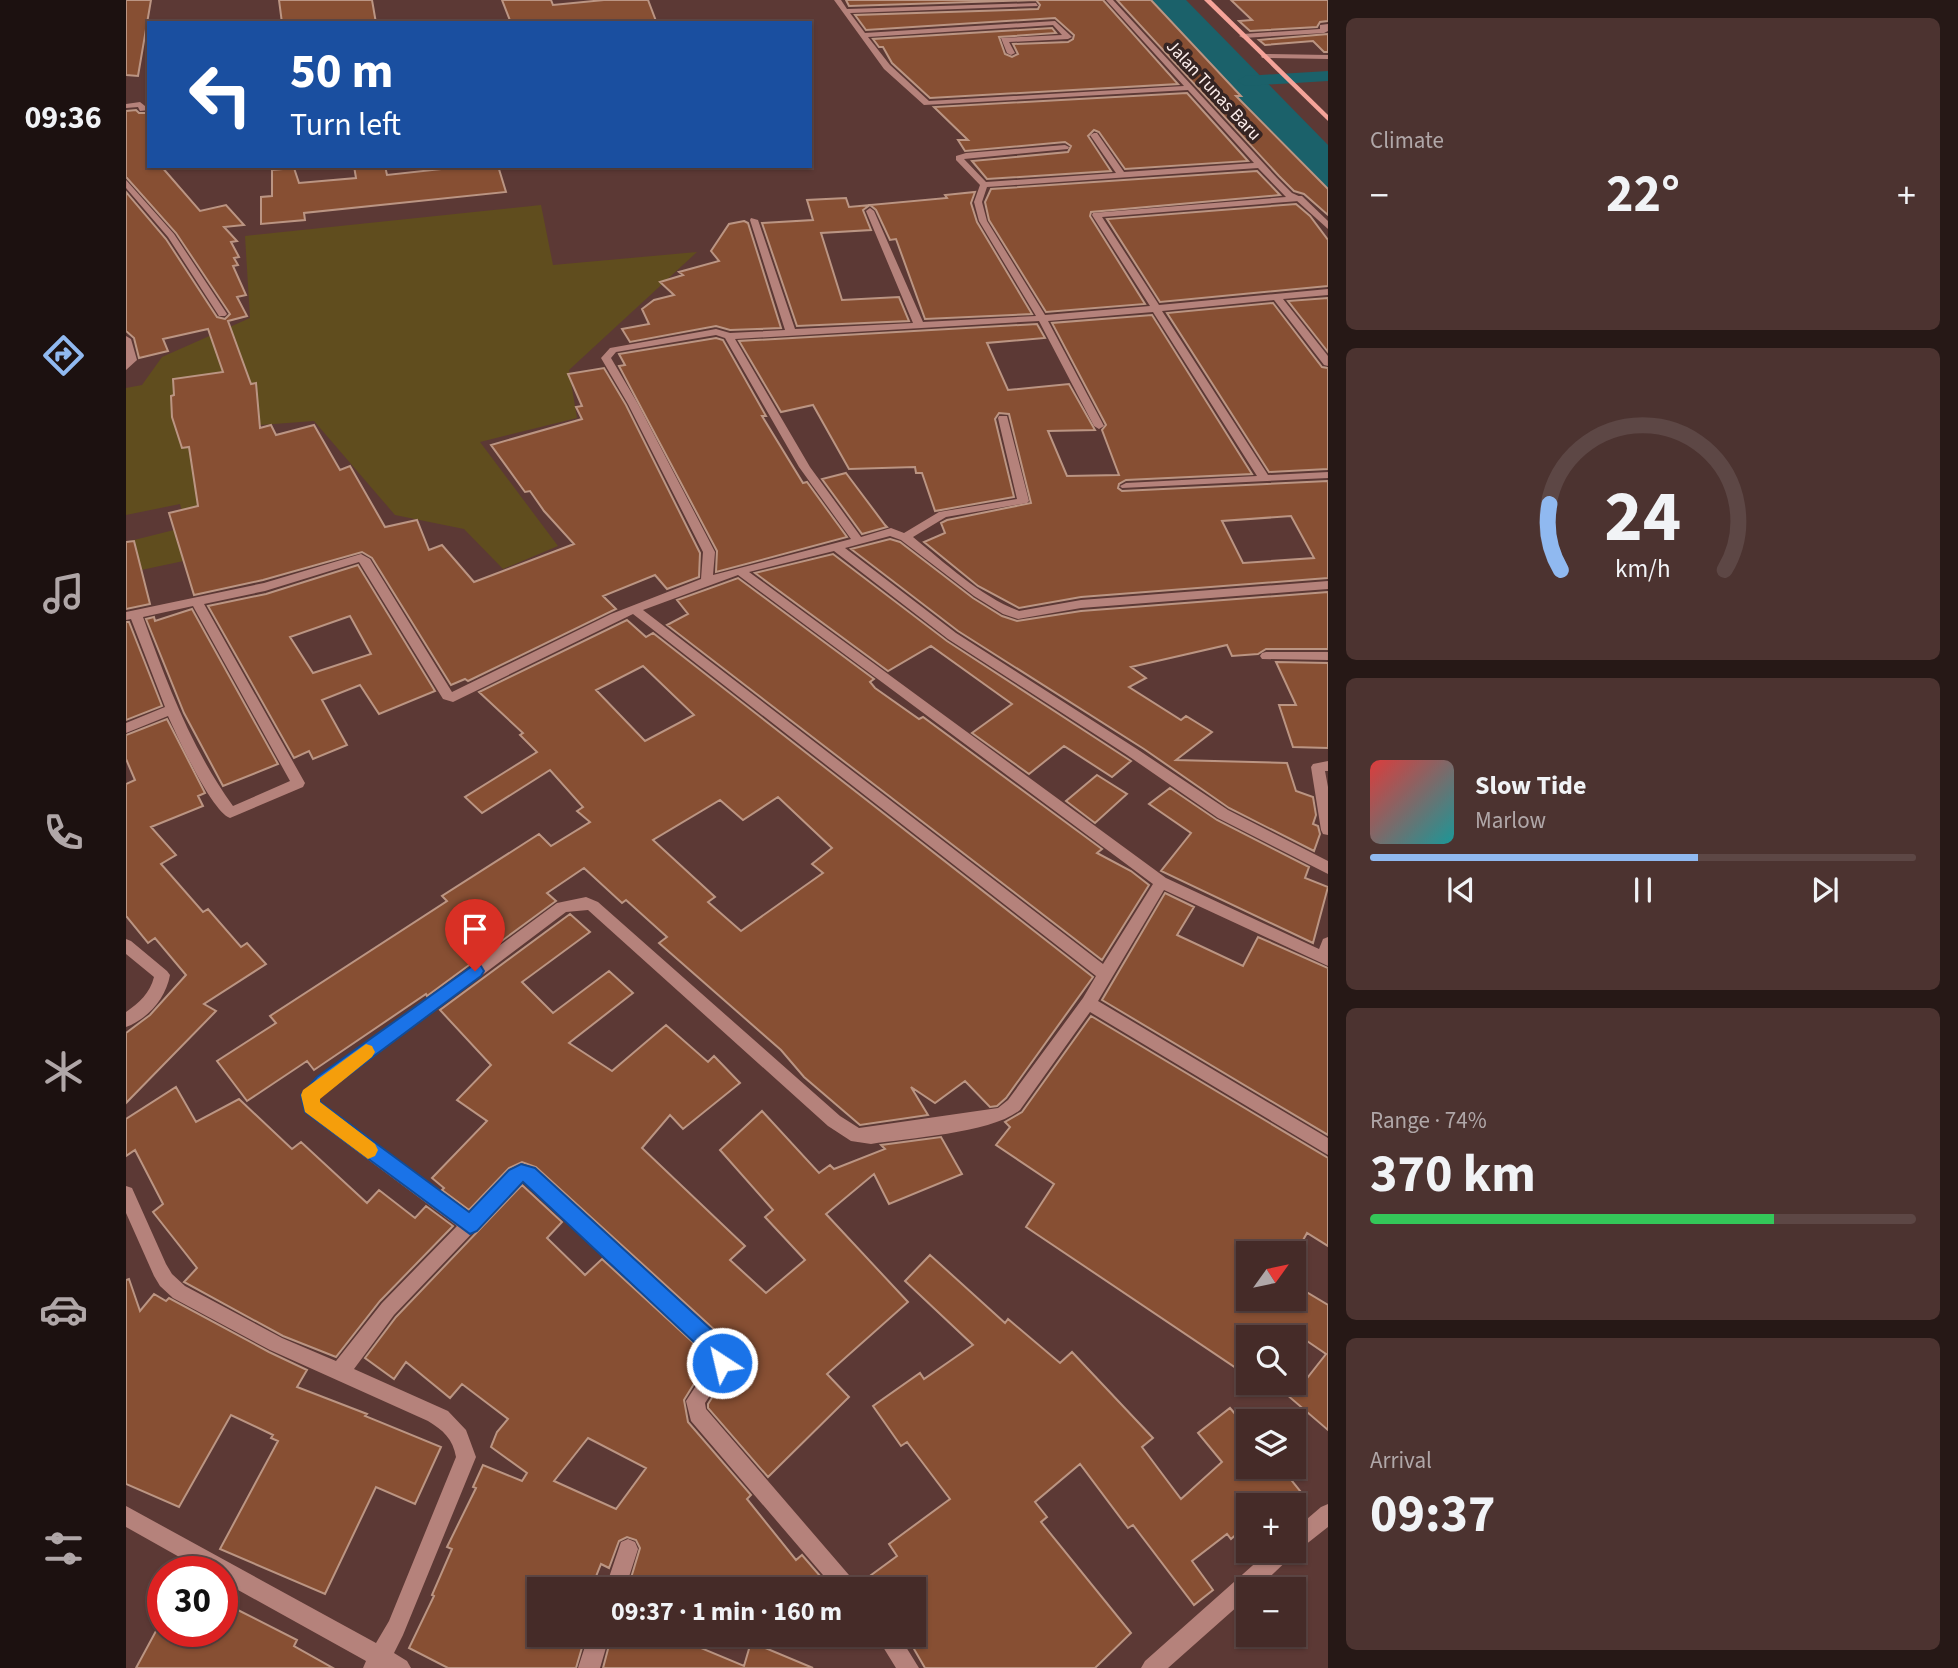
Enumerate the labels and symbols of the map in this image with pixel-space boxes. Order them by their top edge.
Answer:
street label: Jalan Tunas Baru [1160,35,1267,146]
pin [445,899,505,971]
north arrow [1236,1241,1306,1311]
position arrow [685,1326,759,1400]
speed limit sign: 30 [147,1556,238,1647]

